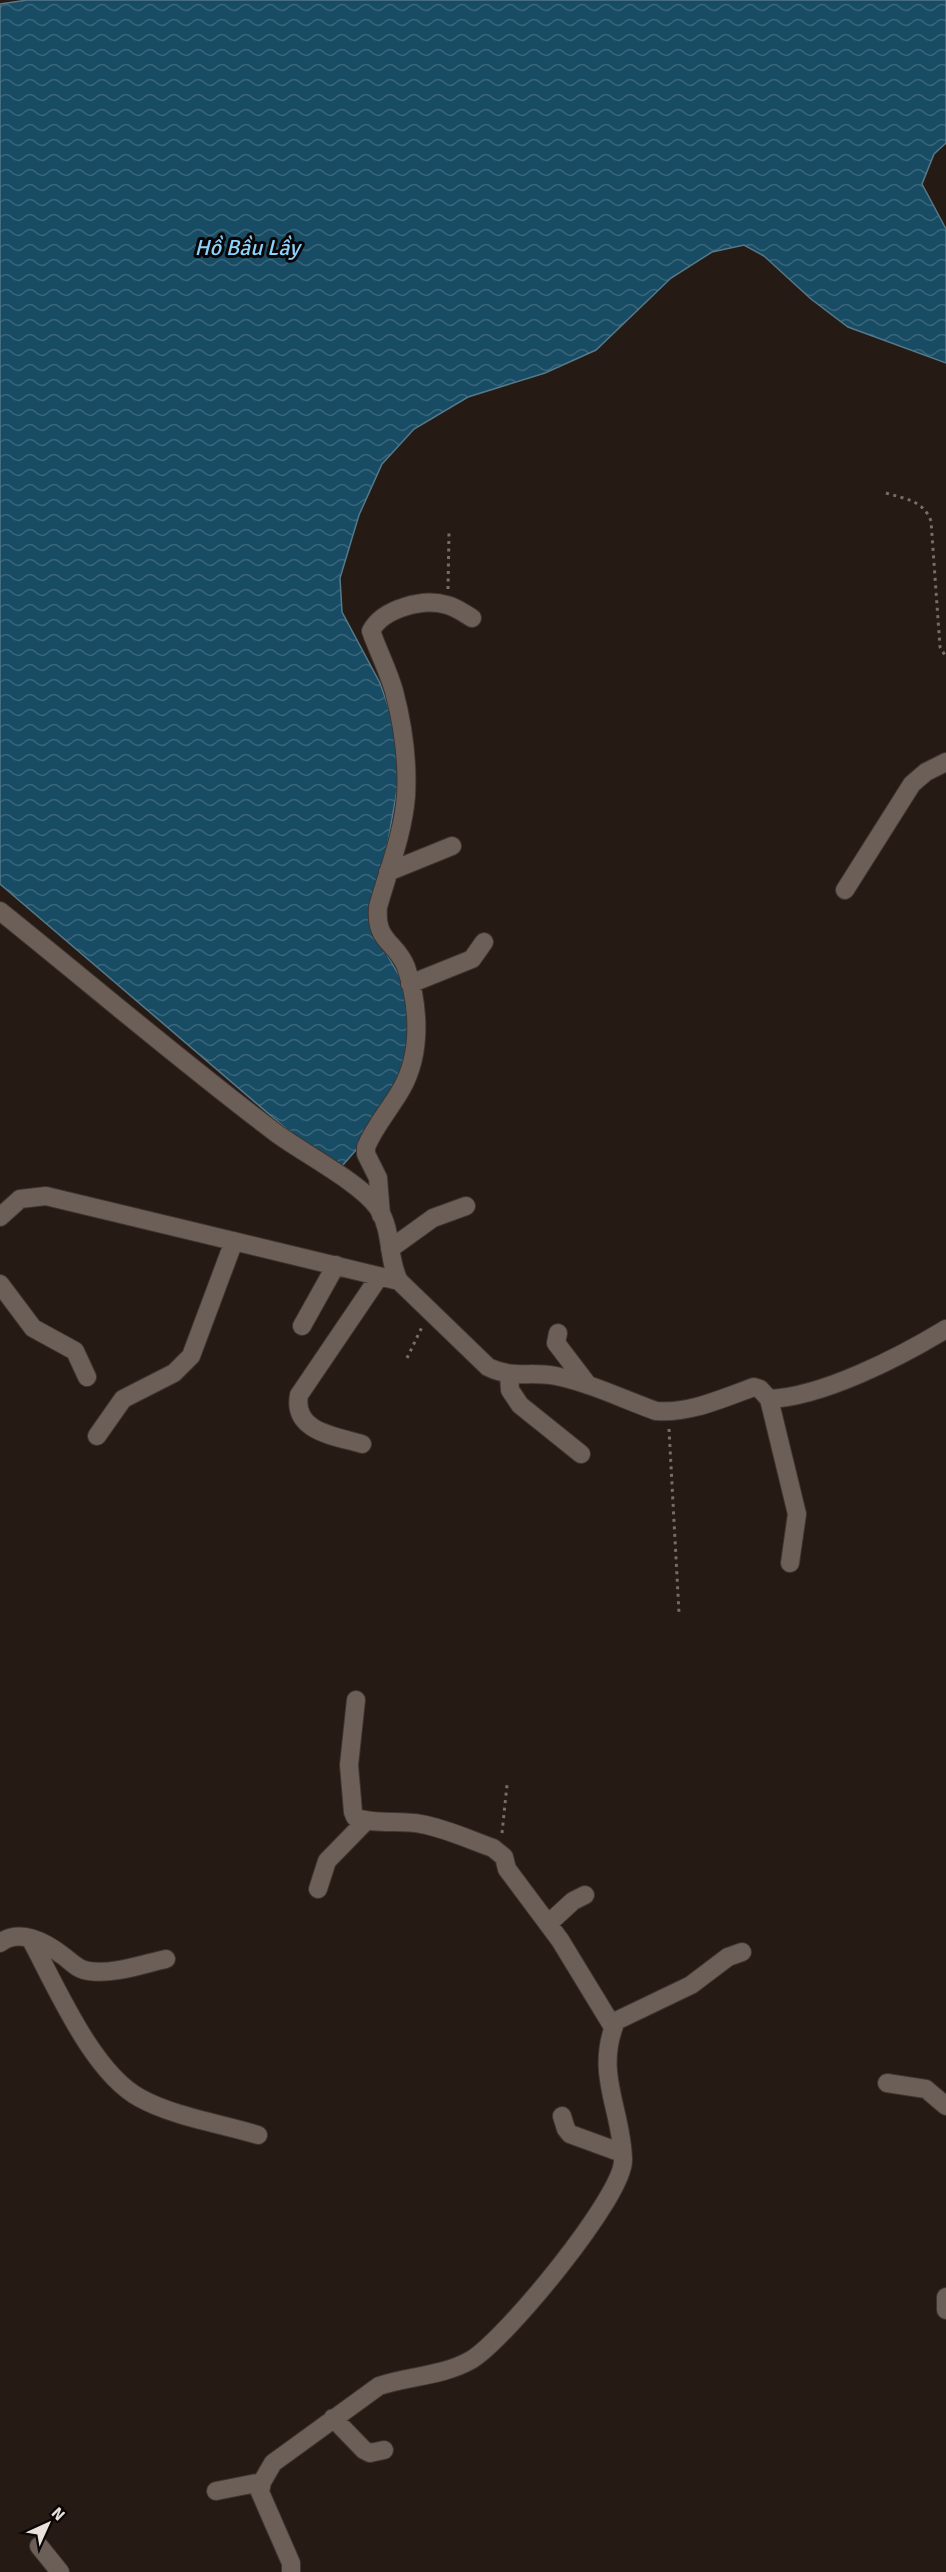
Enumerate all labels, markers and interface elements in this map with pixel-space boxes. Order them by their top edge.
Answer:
water label: Hồ Bầu Lầy [195,234,302,261]
north arrow [18,2494,78,2554]
text: N [47,2503,69,2525]

